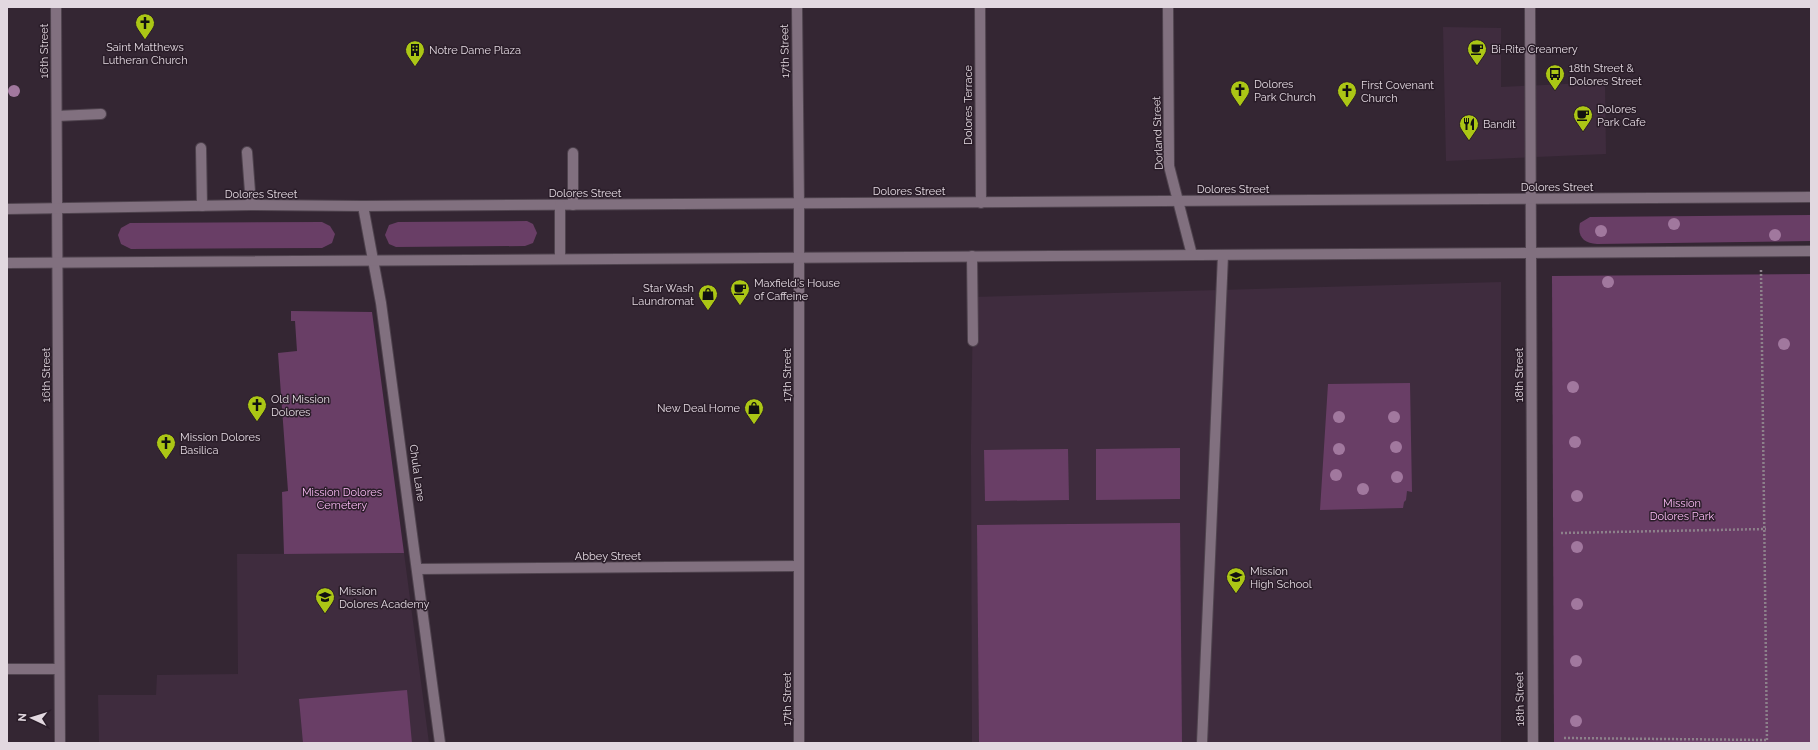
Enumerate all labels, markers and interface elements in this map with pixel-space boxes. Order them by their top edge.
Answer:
church icon: Saint Matthews Lutheran Church [134,12,156,40]
street label: 16th Street [38,23,51,78]
street label: 17th Street [778,24,792,78]
cafe icon: Bi-Rite Creamery [1466,38,1488,66]
building icon: Notre Dame Plaza [404,39,426,67]
place label: Saint Matthews Lutheran Church [102,41,188,67]
place label: Bi-Rite Creamery [1491,43,1578,56]
place label: Notre Dame Plaza [429,44,521,57]
place label: 18th Street & Dolores Street [1569,62,1642,88]
bus stop icon: 18th Street & Dolores Street [1544,63,1566,91]
street label: Dolores Terrace [962,64,975,145]
place label: Dolores Park Church [1254,78,1316,104]
church icon: Dolores Park Church [1229,79,1251,107]
place label: First Covenant Church [1361,79,1434,105]
church icon: First Covenant Church [1336,80,1358,108]
street label: Dorland Street [1150,96,1166,170]
place label: Dolores Park Cafe [1597,103,1646,129]
cafe icon: Dolores Park Cafe [1572,104,1594,132]
restaurant icon: Bandit [1458,113,1480,141]
place label: Bandit [1483,118,1516,131]
street label: Dolores Street [1521,181,1594,194]
street label: Dolores Street [1197,183,1270,196]
street label: Dolores Street [873,185,946,198]
street label: Dolores Street [549,187,622,200]
street label: Dolores Street [225,188,298,201]
place label: Maxfield's House of Caffeine [754,277,841,303]
cafe icon: Maxfield's House of Caffeine [729,278,751,306]
place label: Star Wash Laundromat [632,282,694,308]
shop icon: Star Wash Laundromat [697,283,719,311]
street label: 16th Street [40,347,53,402]
street label: 18th Street [1513,347,1526,402]
street label: 17th Street [781,348,794,402]
place label: Old Mission Dolores [271,393,330,419]
church icon: Old Mission Dolores [246,394,268,422]
shop icon: New Deal Home [743,397,765,425]
place label: New Deal Home [657,402,741,415]
place label: Mission Dolores Basilica [180,431,260,457]
church icon: Mission Dolores Basilica [155,432,177,460]
street label: Chula Lane [407,444,428,503]
park label: Mission Dolores Cemetery [302,486,382,512]
park label: Mission Dolores Park [1650,497,1715,523]
street label: Abbey Street [575,550,641,563]
place label: Mission High School [1250,565,1312,591]
school or university icon: Mission High School [1225,566,1247,594]
place label: Mission Dolores Academy [339,585,429,611]
school or university icon: Mission Dolores Academy [314,586,336,614]
street label: 18th Street [1513,671,1527,726]
street label: 17th Street [781,672,794,726]
north arrow [12,698,52,738]
text: N [16,713,29,722]

